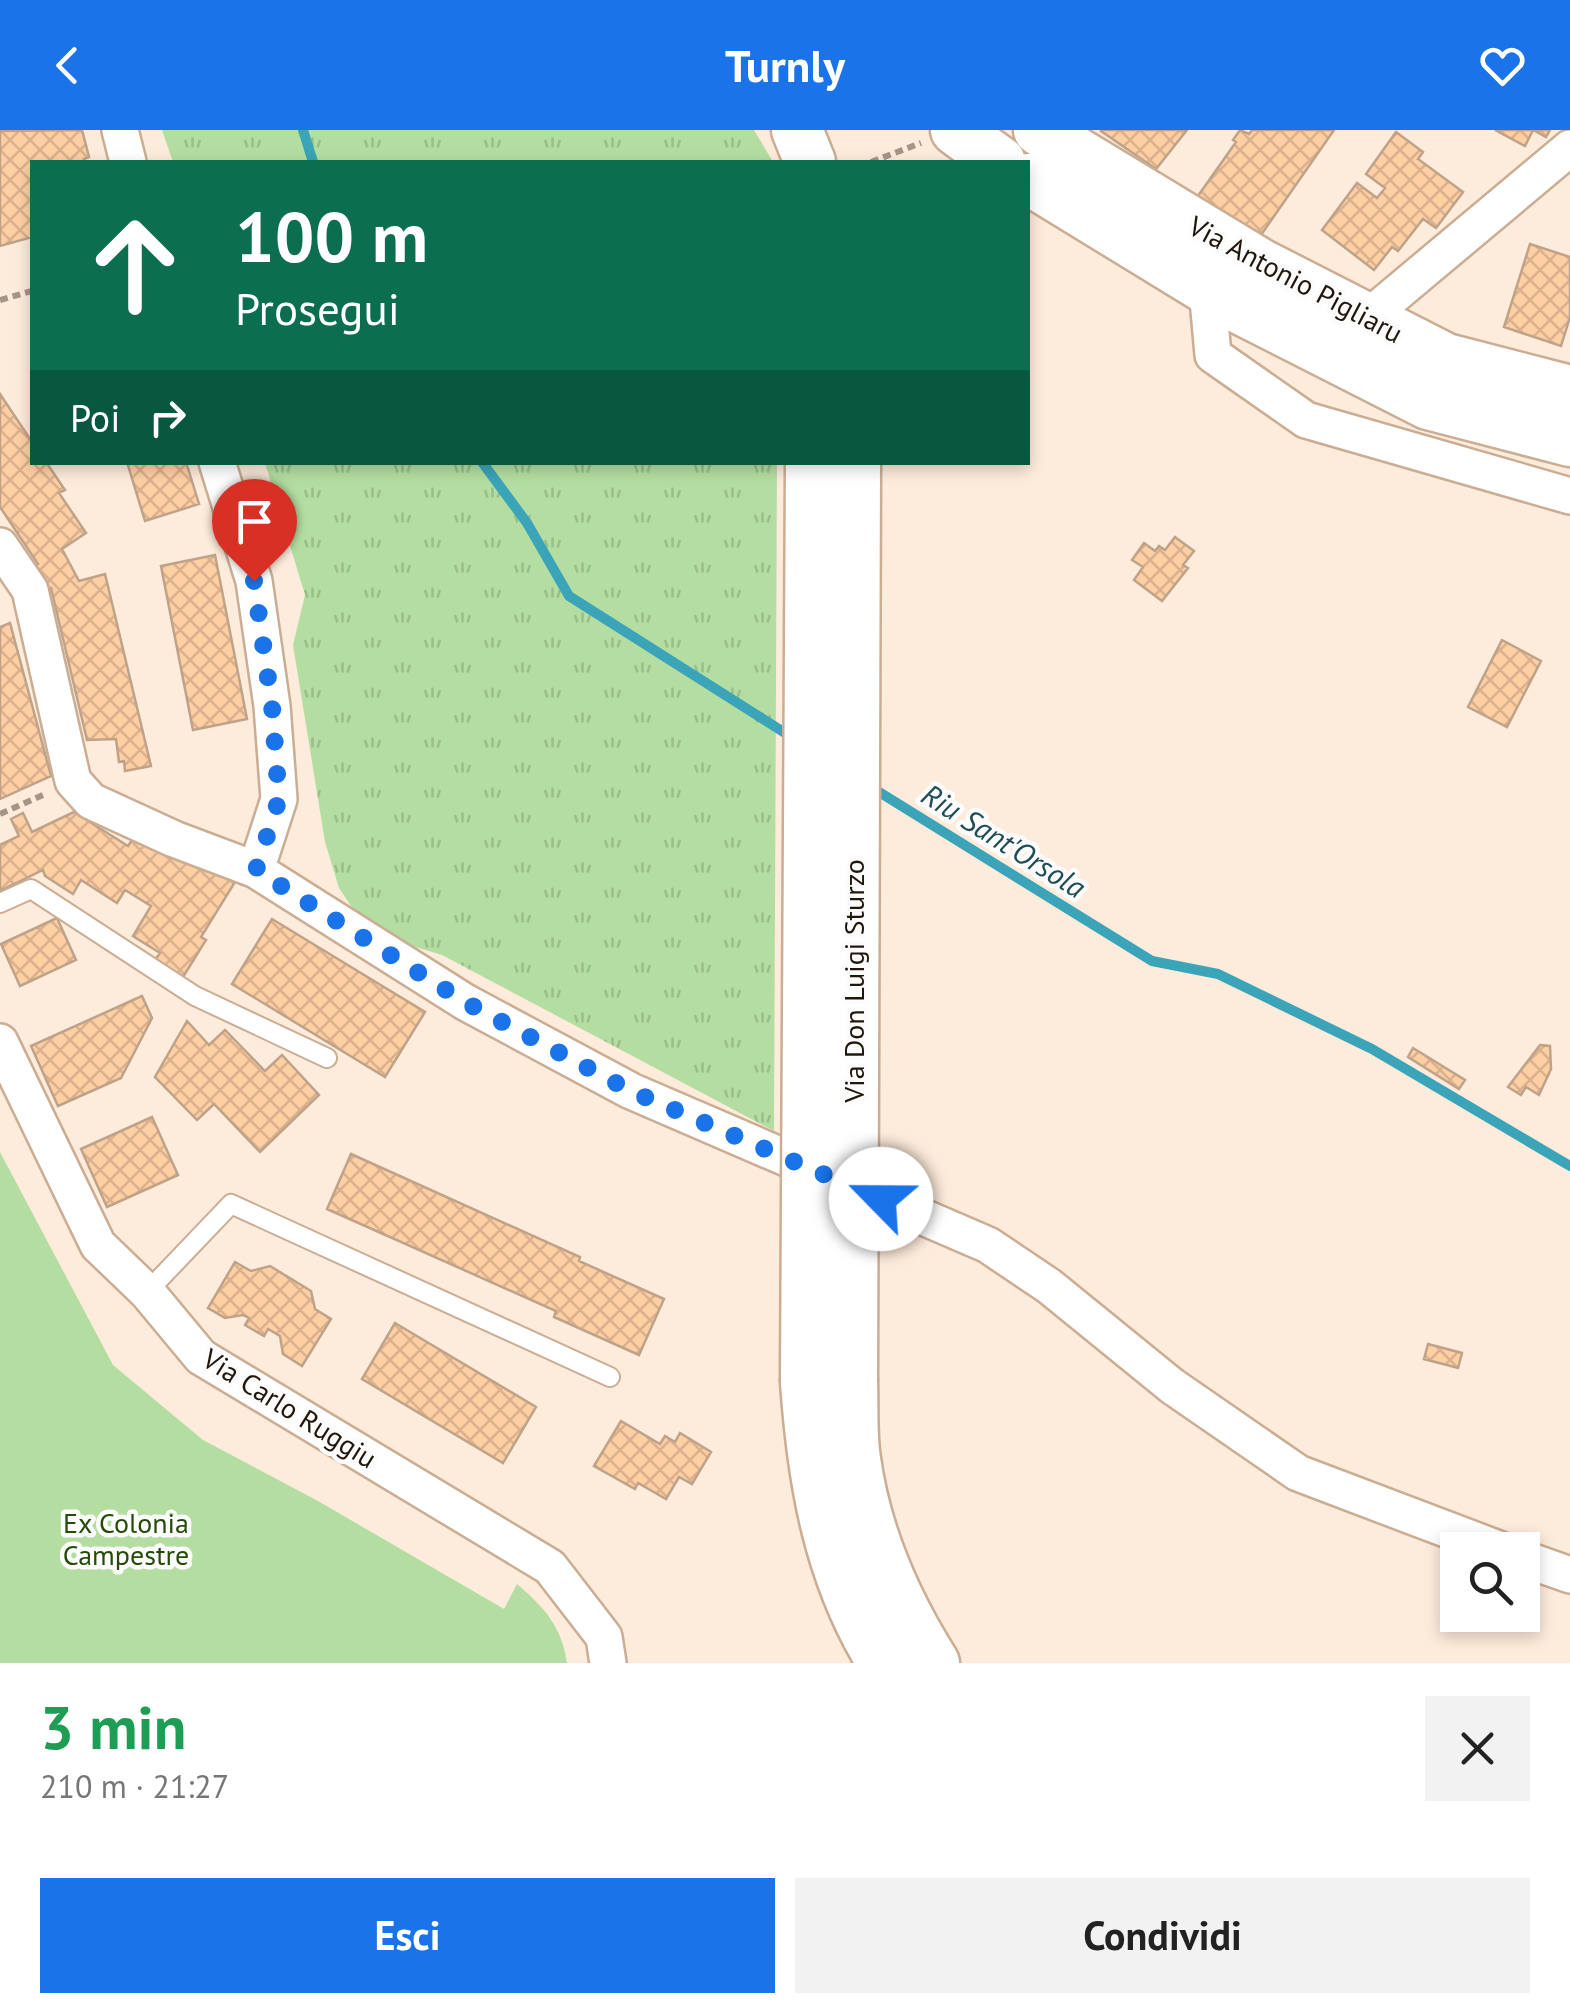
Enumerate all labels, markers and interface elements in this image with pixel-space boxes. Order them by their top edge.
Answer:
text: Turnly [725,36,845,94]
icon: back [40,38,95,93]
icon: heart [1475,38,1530,93]
text: 100 m [235,191,428,281]
icon: ahead [70,200,200,330]
street label: Via Antonio Pigliaru [1182,206,1410,351]
text: Prosegui [235,279,400,337]
icon: right [140,390,195,445]
text: Poi [70,393,120,442]
pin [212,479,297,582]
icon: arrive [227,494,282,549]
water label: Riu Sant'Orsola [915,774,1094,906]
street label: Via Don Luigi Sturzo [835,859,872,1104]
position arrow [829,1147,933,1251]
street label: Via Carlo Ruggiu [195,1339,384,1476]
park label: Ex Colonia Campestre [63,1504,189,1573]
map controls [1440,1532,1540,1632]
button: search [1440,1532,1540,1632]
text: 3 min [40,1688,186,1766]
button: close [1425,1696,1530,1801]
text: 210 m · 21:27 [40,1765,229,1807]
button: Esci [40,1878,775,1993]
button: Condividi [795,1878,1530,1993]

